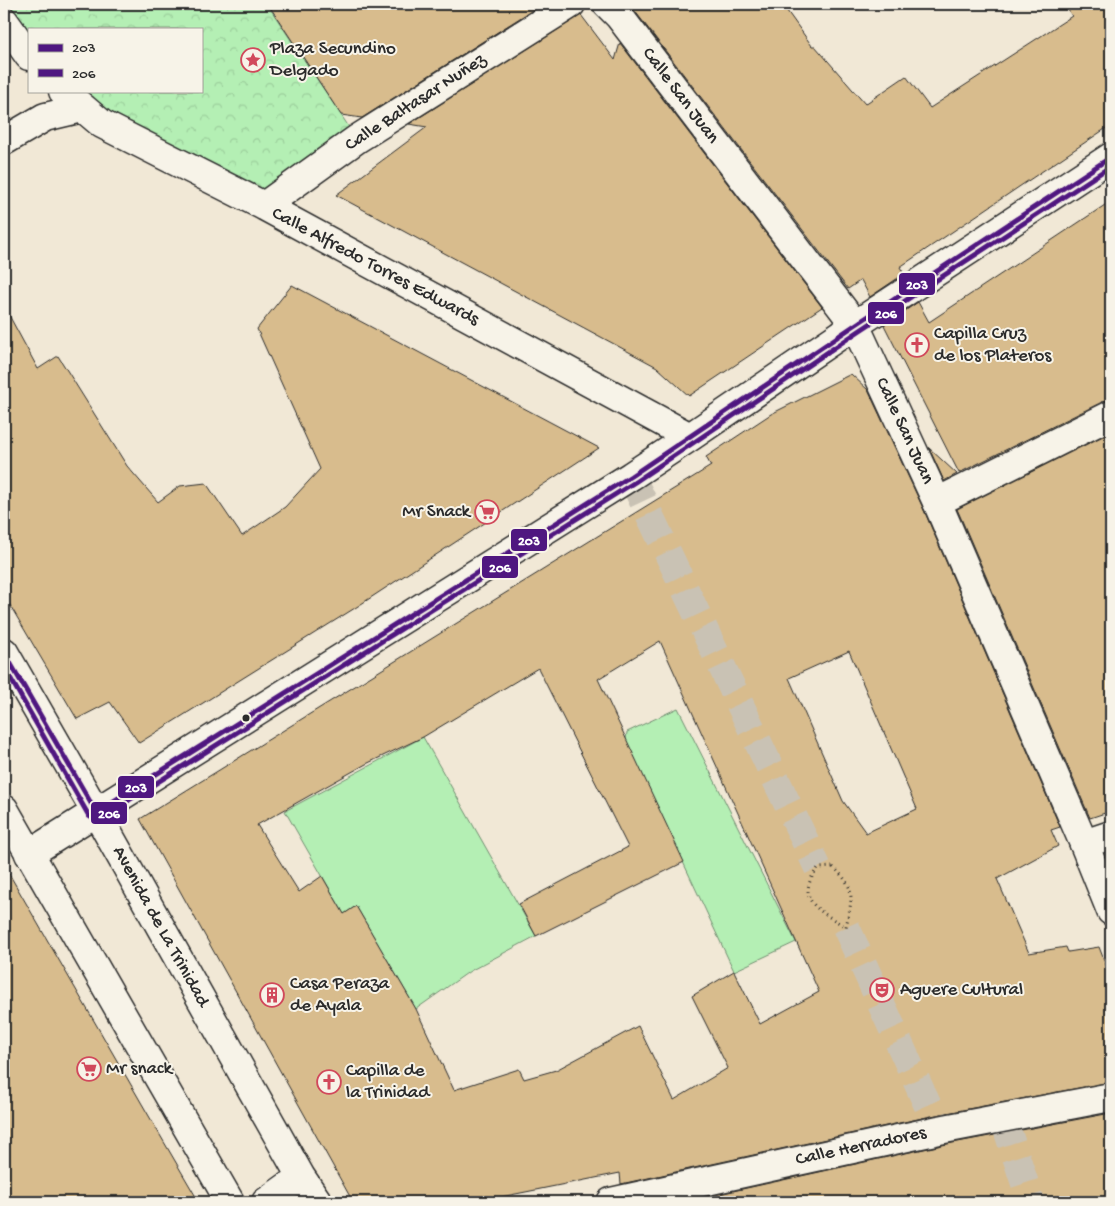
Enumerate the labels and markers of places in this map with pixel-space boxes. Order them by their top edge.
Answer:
place label: Plaza Secundino Delgado [268,38,396,83]
place icon: Plaza Secundino Delgado [240,47,266,73]
place label: Capilla Cruz de los Plateros [934,323,1052,368]
church icon: Capilla Cruz de los Plateros [904,332,930,358]
supermarket icon: Mr Snack [474,499,500,525]
place label: Mr Snack [402,501,472,524]
unlabelled marker [241,713,251,723]
place label: Casa Peraza de Ayala [290,973,391,1018]
theatre icon: Aguere Cultural [869,977,895,1003]
place label: Aguere Cultural [900,979,1023,1002]
building icon: Casa Peraza de Ayala [259,982,285,1008]
supermarket icon: Mr snack [76,1056,102,1082]
place label: Mr snack [106,1058,173,1081]
place label: Capilla de la Trinidad [346,1060,431,1105]
church icon: Capilla de la Trinidad [316,1069,342,1095]

